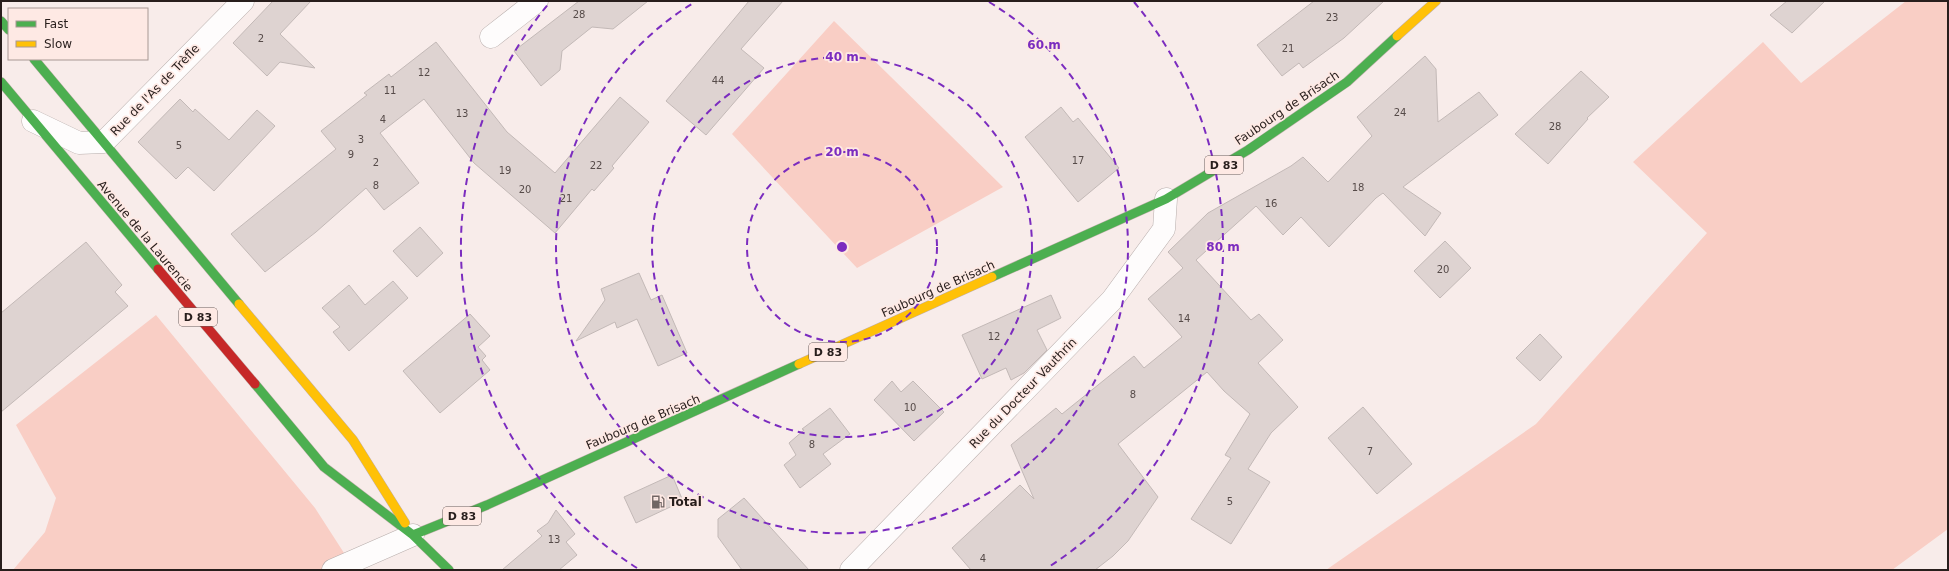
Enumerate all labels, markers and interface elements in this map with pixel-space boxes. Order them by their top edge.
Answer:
legend [8,8,148,60]
house number: 28 [573,9,585,20]
house number: 23 [1326,12,1338,23]
text: Fast [44,17,68,31]
house number: 2 [258,33,264,44]
text: Slow [44,37,72,51]
text: 60 m [1027,38,1061,52]
street label: Rue de l'As de Trèfle [108,41,202,139]
house number: 21 [1282,43,1294,54]
text: 40 m [825,50,859,64]
house number: 12 [418,67,430,78]
street label: Faubourg de Brisach [1232,68,1342,148]
house number: 44 [712,75,724,86]
house number: 11 [384,85,396,96]
house number: 24 [1394,107,1406,118]
house number: 13 [456,108,468,119]
house number: 4 [380,114,386,125]
house number: 28 [1549,121,1561,132]
house number: 3 [358,134,364,145]
house number: 5 [176,140,182,151]
text: 20 m [825,145,859,159]
house number: 9 [348,149,354,160]
house number: 17 [1072,155,1084,166]
road number: D 83 [1205,156,1243,174]
house number: 2 [373,157,379,168]
house number: 22 [590,160,602,171]
house number: 19 [499,165,511,176]
street label: Avenue de la Laurencie [95,178,195,294]
house number: 8 [373,180,379,191]
house number: 18 [1352,182,1364,193]
house number: 20 [519,184,531,195]
house number: 21 [560,193,572,204]
house number: 16 [1265,198,1277,209]
centre of rings [835,240,849,254]
text: 80 m [1206,240,1240,254]
street label: Faubourg de Brisach [879,258,997,320]
house number: 20 [1437,264,1449,275]
road number: D 83 [179,308,217,326]
house number: 14 [1178,313,1190,324]
house number: 12 [988,331,1000,342]
street label: Rue du Docteur Vauthrin [967,335,1079,451]
road number: D 83 [809,343,847,361]
house number: 8 [1130,389,1136,400]
street label: Faubourg de Brisach [584,392,702,452]
house number: 10 [904,402,916,413]
house number: 8 [809,439,815,450]
house number: 7 [1367,446,1373,457]
fuel station icon: Total [650,494,666,510]
place label: Total [669,495,702,509]
house number: 5 [1227,496,1233,507]
road number: D 83 [443,507,481,525]
house number: 13 [548,534,560,545]
house number: 4 [980,553,986,564]

